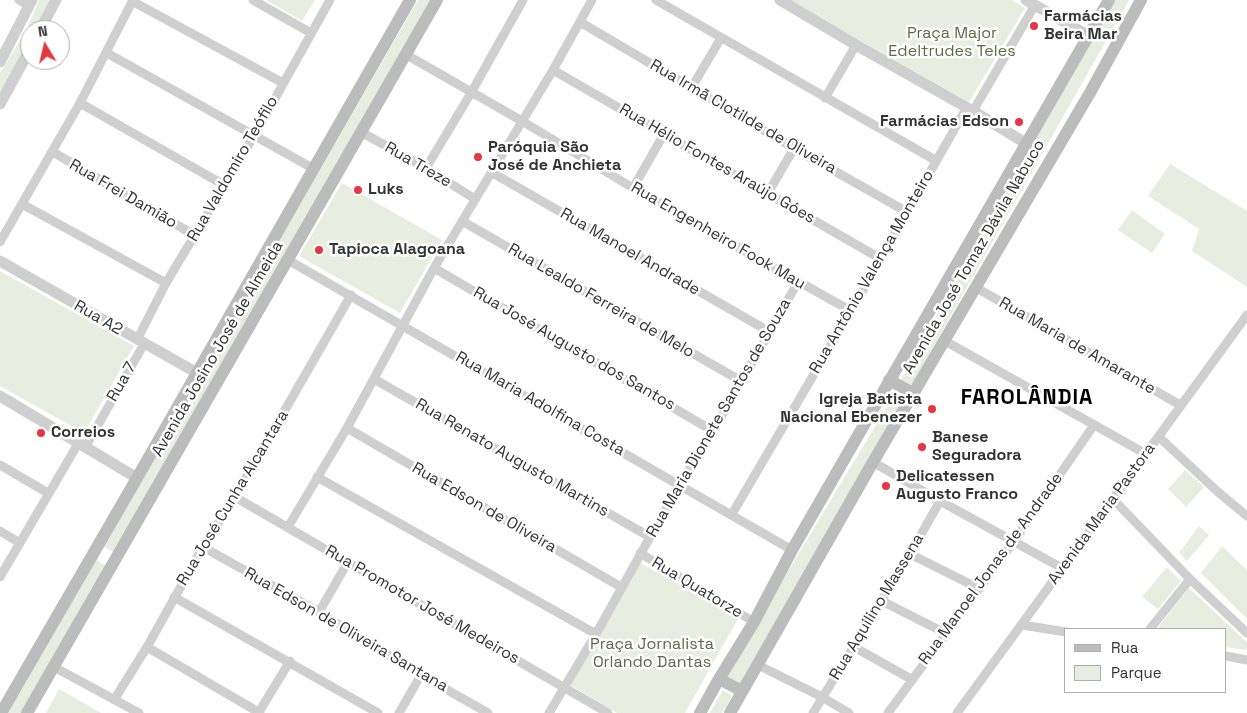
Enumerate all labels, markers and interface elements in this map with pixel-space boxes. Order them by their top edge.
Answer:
place label: Farmácias Beira Mar [1044,7,1122,45]
north arrow [20,20,70,70]
marker: Farmácias Beira Mar [1028,20,1040,32]
text: N [37,22,49,41]
park label: Praça Major Edeltrudes Teles [888,24,1016,62]
street label: Rua Irmã Clotilde de Oliveira [646,56,840,178]
street label: Rua Valdomiro Teófilo [184,93,282,245]
street label: Rua Hélio Fontes Araújo Góes [616,100,818,228]
place label: Farmácias Edson [880,112,1009,132]
marker: Farmácias Edson [1013,116,1025,128]
street label: Avenida José Tomaz Dávila Nabuco [899,136,1049,378]
street label: Rua Treze [381,138,455,192]
place label: Paróquia São José de Anchieta [488,138,621,176]
marker: Paróquia São José de Anchieta [472,151,484,163]
street label: Rua Frei Damião [66,155,180,233]
street label: Rua Antônio Valença Monteiro [806,167,938,377]
street label: Rua Engenheiro Fook Mau [627,178,809,294]
place label: Luks [368,180,404,200]
marker: Luks [352,184,364,196]
street label: Rua Manoel Andrade [557,204,703,300]
street label: Avenida Josino José de Almeida [148,238,288,460]
place label: Tapioca Alagoana [329,240,465,260]
street label: Rua Lealdo Ferreira de Melo [504,240,698,362]
marker: Tapioca Alagoana [313,244,325,256]
street label: Rua José Augusto dos Santos [470,283,678,415]
street label: Rua Maria de Amarante [995,293,1159,399]
street label: Rua Maria Dionete Santos de Souza [643,295,795,541]
street label: Rua A2 [70,296,126,340]
street label: Rua Maria Adolfina Costa [452,348,628,460]
street label: Rua 7 [103,359,141,405]
district label: FAROLÂNDIA [959,385,1095,411]
place label: Igreja Batista Nacional Ebenezer [780,390,922,428]
street label: Rua Renato Augusto Martins [412,395,612,521]
marker: Igreja Batista Nacional Ebenezer [926,403,938,415]
street label: Rua José Cunha Alcantara [173,407,293,589]
place label: Correios [51,423,115,443]
marker: Correios [35,427,47,439]
place label: Banese Seguradora [932,428,1022,466]
street label: Avenida Maria Pastora [1044,440,1160,588]
marker: Banese Seguradora [916,441,928,453]
street label: Rua Edson de Oliveira [408,459,560,557]
place label: Delicatessen Augusto Franco [896,467,1018,505]
street label: Rua Manoel Jonas de Andrade [915,469,1067,669]
marker: Delicatessen Augusto Franco [880,480,892,492]
street label: Rua Aquilino Massena [826,530,928,684]
street label: Rua Promotor José Medeiros [322,541,522,669]
street label: Rua Quatorze [648,553,746,623]
street label: Rua Edson de Oliveira Santana [241,564,451,696]
legend [1064,628,1227,693]
park label: Praça Jornalista Orlando Dantas [590,635,714,673]
text: Rua [1111,638,1138,657]
text: Parque [1111,663,1162,682]

